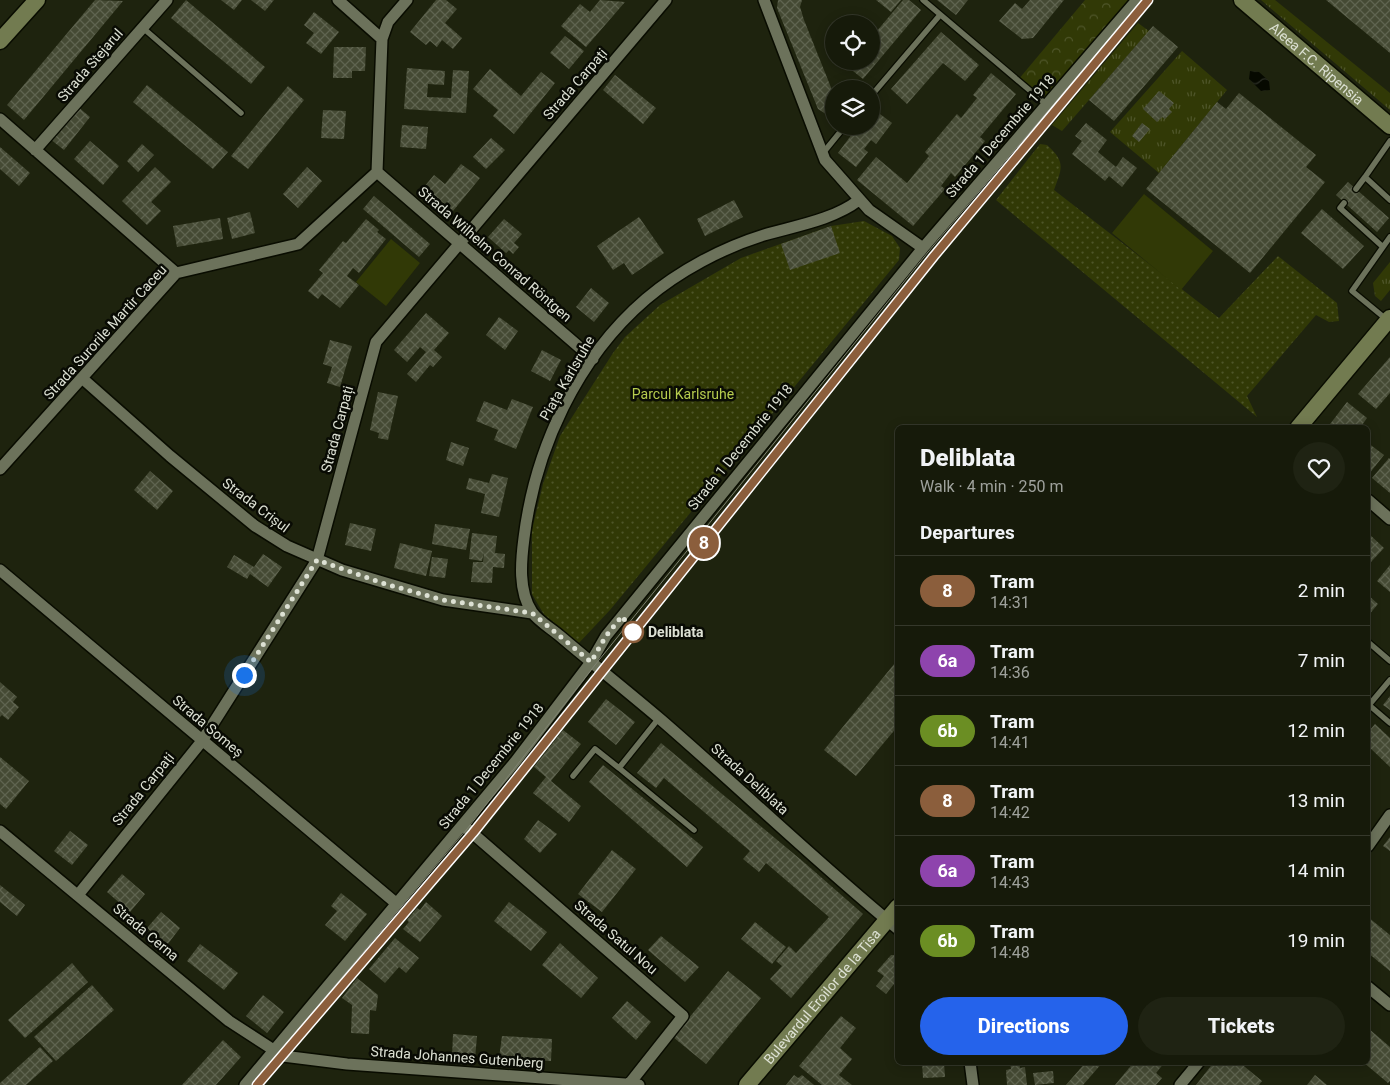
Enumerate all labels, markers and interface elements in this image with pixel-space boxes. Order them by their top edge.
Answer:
map controls [825,15,880,135]
button: locate [825,15,880,70]
street label: Aleea F.C. Ripensia [1266,19,1367,108]
street label: Strada Stejarul [54,25,126,105]
street label: Strada Carpați [540,45,611,123]
street label: Strada 1 Decembrie 1918 [942,71,1058,201]
button: layers [825,80,880,135]
street label: Strada Wilhelm Conrad Röntgen [415,183,575,325]
street label: Strada Surorile Martir Caceu [40,261,170,403]
street label: Piața Karlsruhe [536,333,599,424]
street label: Strada 1 Decembrie 1918 [684,381,796,513]
street label: Strada Carpați [318,384,357,474]
park label: Parcul Karlsruhe [632,386,734,402]
button: heart [1293,442,1345,494]
text: Deliblata [920,444,1015,472]
street label: Strada Crișul [219,475,293,536]
text: Walk · 4 min · 250 m [920,477,1064,496]
text: Departures [920,521,1015,544]
line badge: 8 [688,527,720,559]
text: 8 [699,532,709,553]
text: Tram [990,570,1034,593]
text: 2 min [1298,579,1345,602]
text: 8 [942,580,953,601]
text: 14:31 [990,593,1030,612]
marker: Deliblata [622,621,644,643]
place label: Deliblata [648,624,704,640]
text: Tram [990,640,1034,663]
text: 7 min [1298,649,1345,672]
text: 6a [938,650,957,671]
your location [232,663,257,688]
text: 14:36 [990,663,1030,682]
street label: Strada Someș [169,692,247,761]
street label: Strada 1 Decembrie 1918 [435,700,547,832]
text: Tram [990,710,1034,733]
text: 12 min [1287,719,1345,742]
text: 6b [937,720,958,741]
text: 14:41 [990,733,1030,752]
street label: Strada Deliblata [708,740,792,818]
street label: Strada Carpați [109,749,178,829]
text: Tram [990,780,1034,803]
text: 13 min [1287,789,1345,812]
text: 8 [942,790,953,811]
text: 14:42 [990,803,1030,822]
text: Tram [990,850,1034,873]
text: 14 min [1287,859,1345,882]
text: 6a [938,860,957,881]
text: 14:43 [990,873,1030,892]
street label: Strada Satul Nou [571,897,661,977]
street label: Strada Cerna [110,900,182,964]
text: Tram [990,920,1034,943]
street label: Bulevardul Eroilor de la Tisa [760,926,884,1067]
text: 19 min [1287,929,1345,952]
text: 6b [937,930,958,951]
text: 14:48 [990,943,1030,962]
button: Directions [920,997,1128,1055]
button: Tickets [1138,997,1345,1055]
street label: Strada Johannes Gutenberg [370,1043,544,1071]

